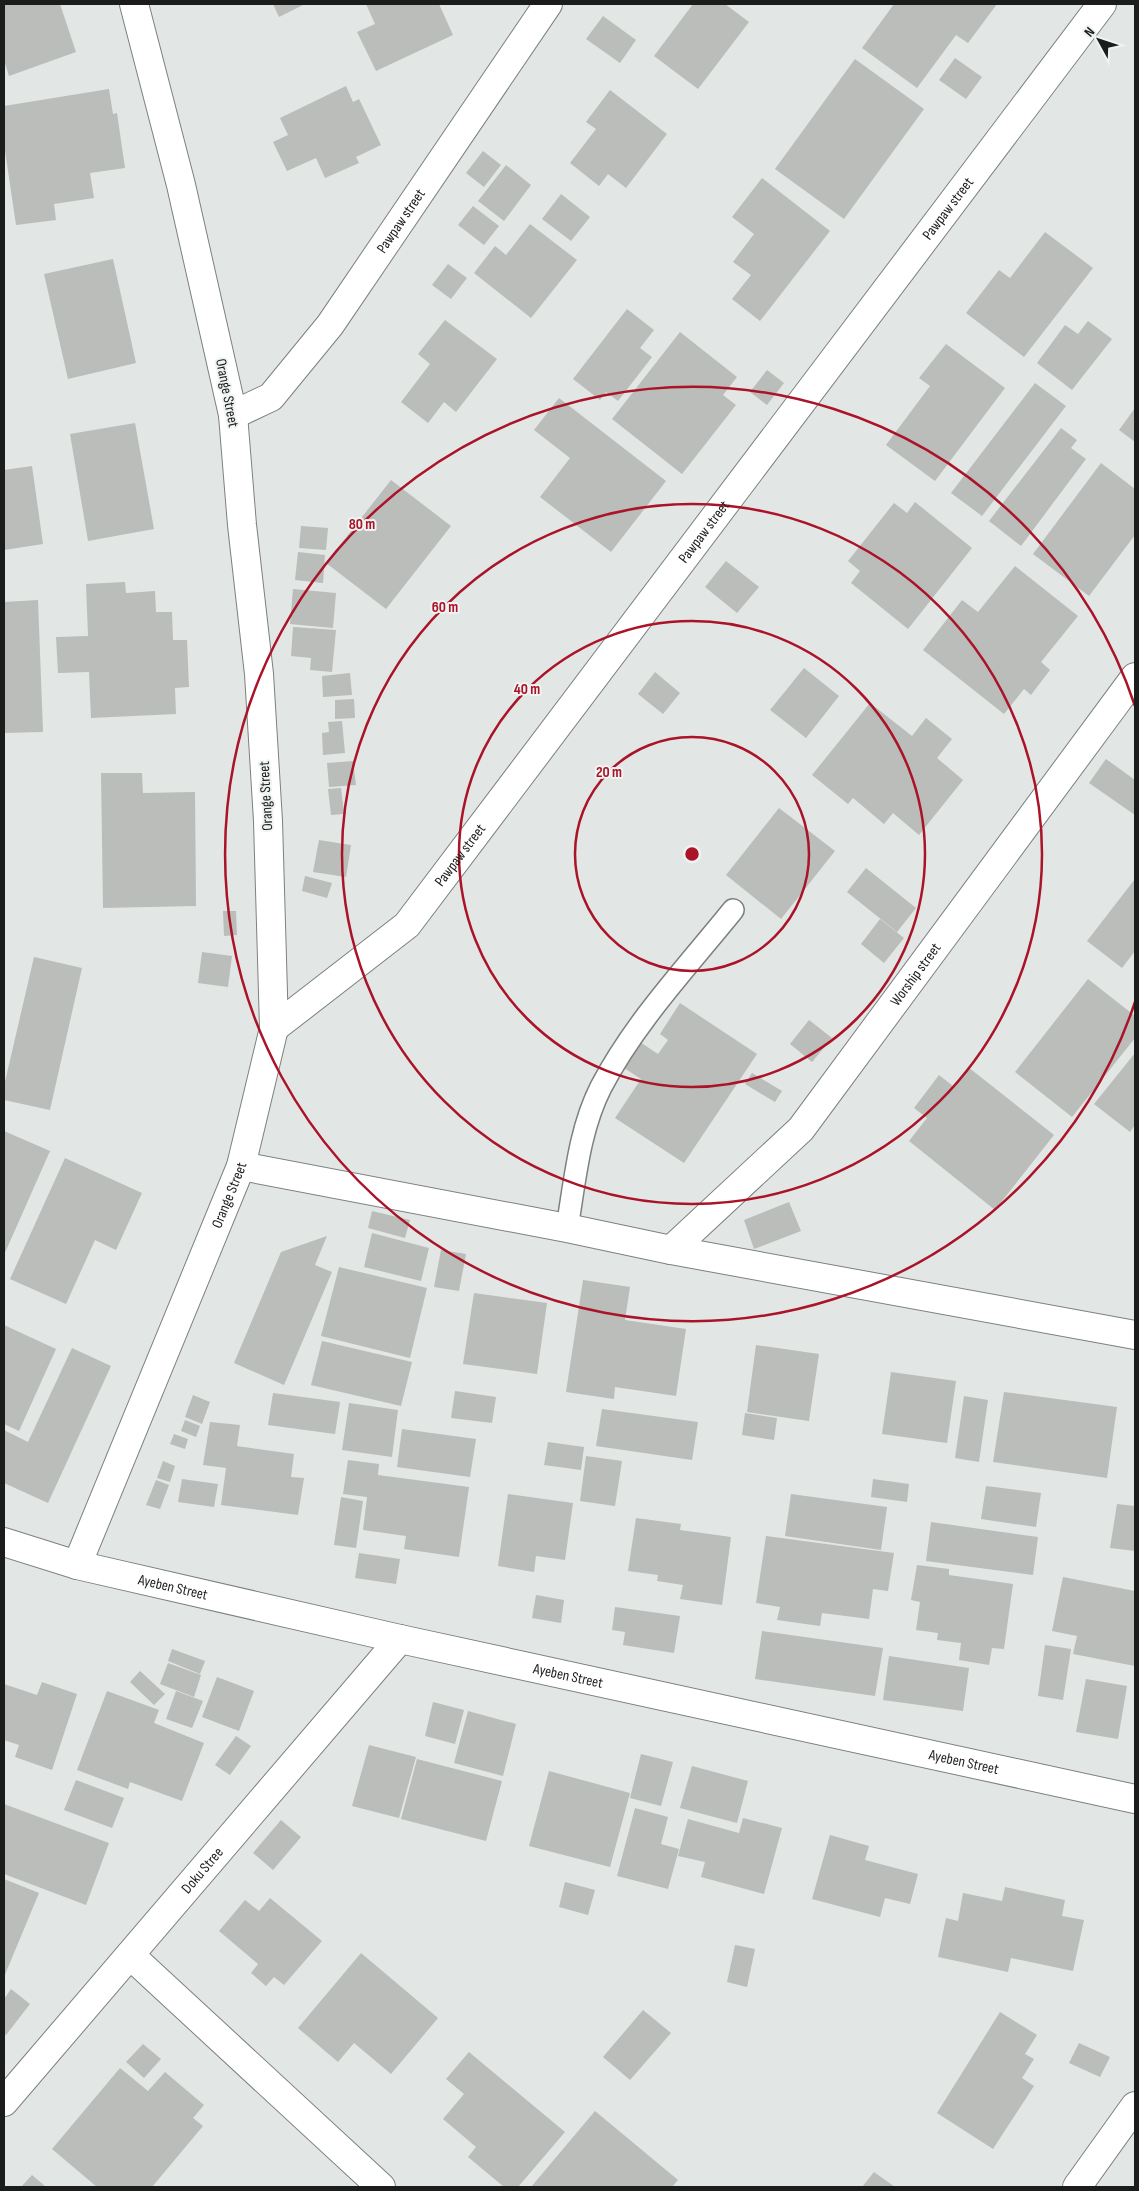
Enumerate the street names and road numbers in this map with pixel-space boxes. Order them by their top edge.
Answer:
street label: Pawpaw street [918,173,978,243]
street label: Pawpaw street [372,185,429,257]
street label: Orange Street [211,357,243,429]
street label: Pawpaw street [674,496,734,567]
street label: Orange Street [255,760,277,831]
street label: Pawpaw street [430,819,490,890]
street label: Worship street [886,939,945,1010]
street label: Orange Street [207,1160,251,1231]
street label: Ayeben Street [135,1570,210,1604]
street label: Ayeben Street [531,1659,605,1692]
street label: Ayeben Street [926,1745,1001,1779]
street label: Doku Stree [177,1843,227,1897]

